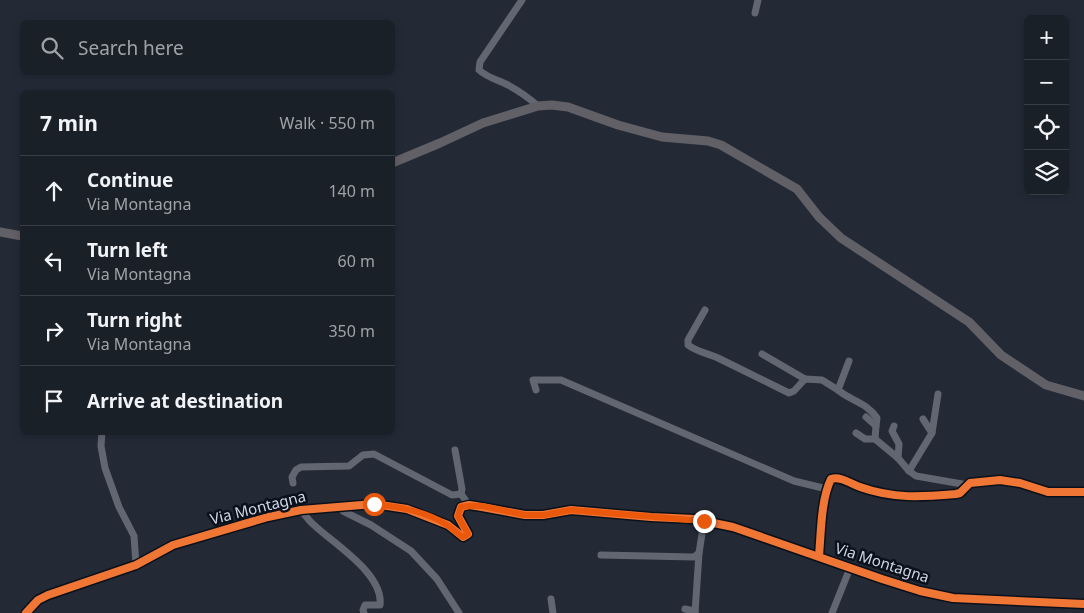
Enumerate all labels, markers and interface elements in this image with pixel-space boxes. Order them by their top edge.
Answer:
map controls [1024,15,1069,195]
button: + [1024,15,1069,60]
search box [20,20,395,75]
icon: search [38,34,66,62]
text: Search here [78,35,184,61]
button: − [1024,60,1069,105]
button: locate [1024,105,1069,150]
text: 7 min [40,109,98,137]
text: Walk · 550 m [280,112,375,134]
button: layers [1024,150,1069,195]
text: Continue [87,167,173,193]
icon: ahead [40,177,68,205]
text: 140 m [328,180,375,202]
text: Via Montagna [87,193,191,215]
text: Turn left [87,237,168,263]
icon: left [40,247,68,275]
text: 60 m [338,250,375,272]
text: Via Montagna [87,263,191,285]
text: Turn right [87,307,182,333]
icon: right [40,317,68,345]
text: 350 m [328,320,375,342]
text: Via Montagna [87,333,191,355]
icon: arrive [40,387,68,415]
text: Arrive at destination [87,388,283,414]
street label: Via Montagna [208,485,308,529]
route start [363,493,386,516]
route end [693,510,716,533]
street label: Via Montagna [833,537,932,587]

